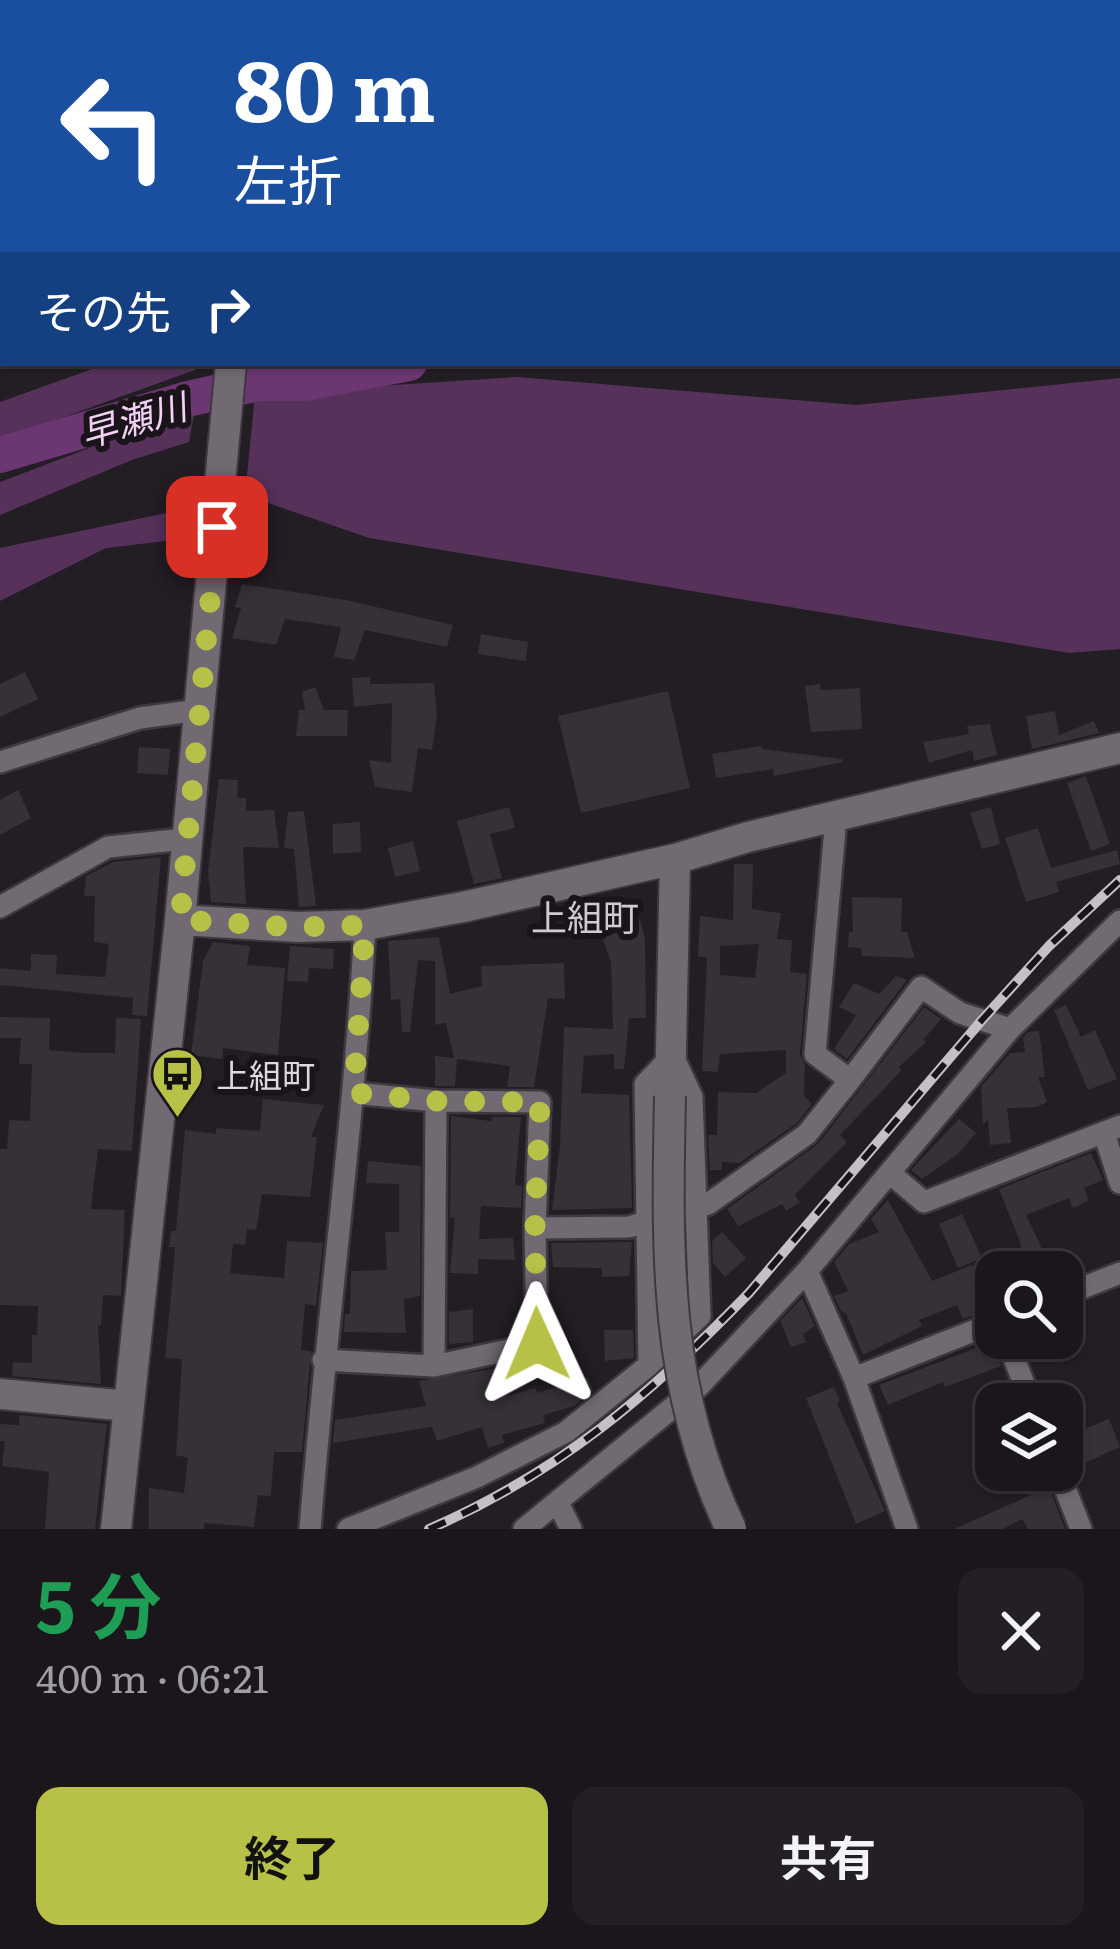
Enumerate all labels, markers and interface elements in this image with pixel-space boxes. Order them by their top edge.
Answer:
text: 80 m [234,23,436,148]
icon: left [36,48,192,204]
text: 左折 [234,137,342,218]
text: その先 [36,276,171,343]
icon: right [195,276,261,342]
water label: 早瀬川 [74,377,196,458]
pin [166,476,268,578]
icon: arrive [184,494,250,560]
district label: 上組町 [531,889,639,942]
bus stop icon: 上組町 [149,1045,205,1119]
place label: 上組町 [216,1049,315,1098]
map controls [975,1251,1083,1491]
button: search [975,1251,1083,1359]
position arrow [474,1281,600,1407]
button: layers [975,1383,1083,1491]
text: 5 分 [36,1548,162,1655]
button: close [958,1568,1084,1694]
text: 400 m · 06:21 [36,1647,269,1705]
button: 終了 [36,1787,548,1925]
button: 共有 [572,1787,1084,1925]

